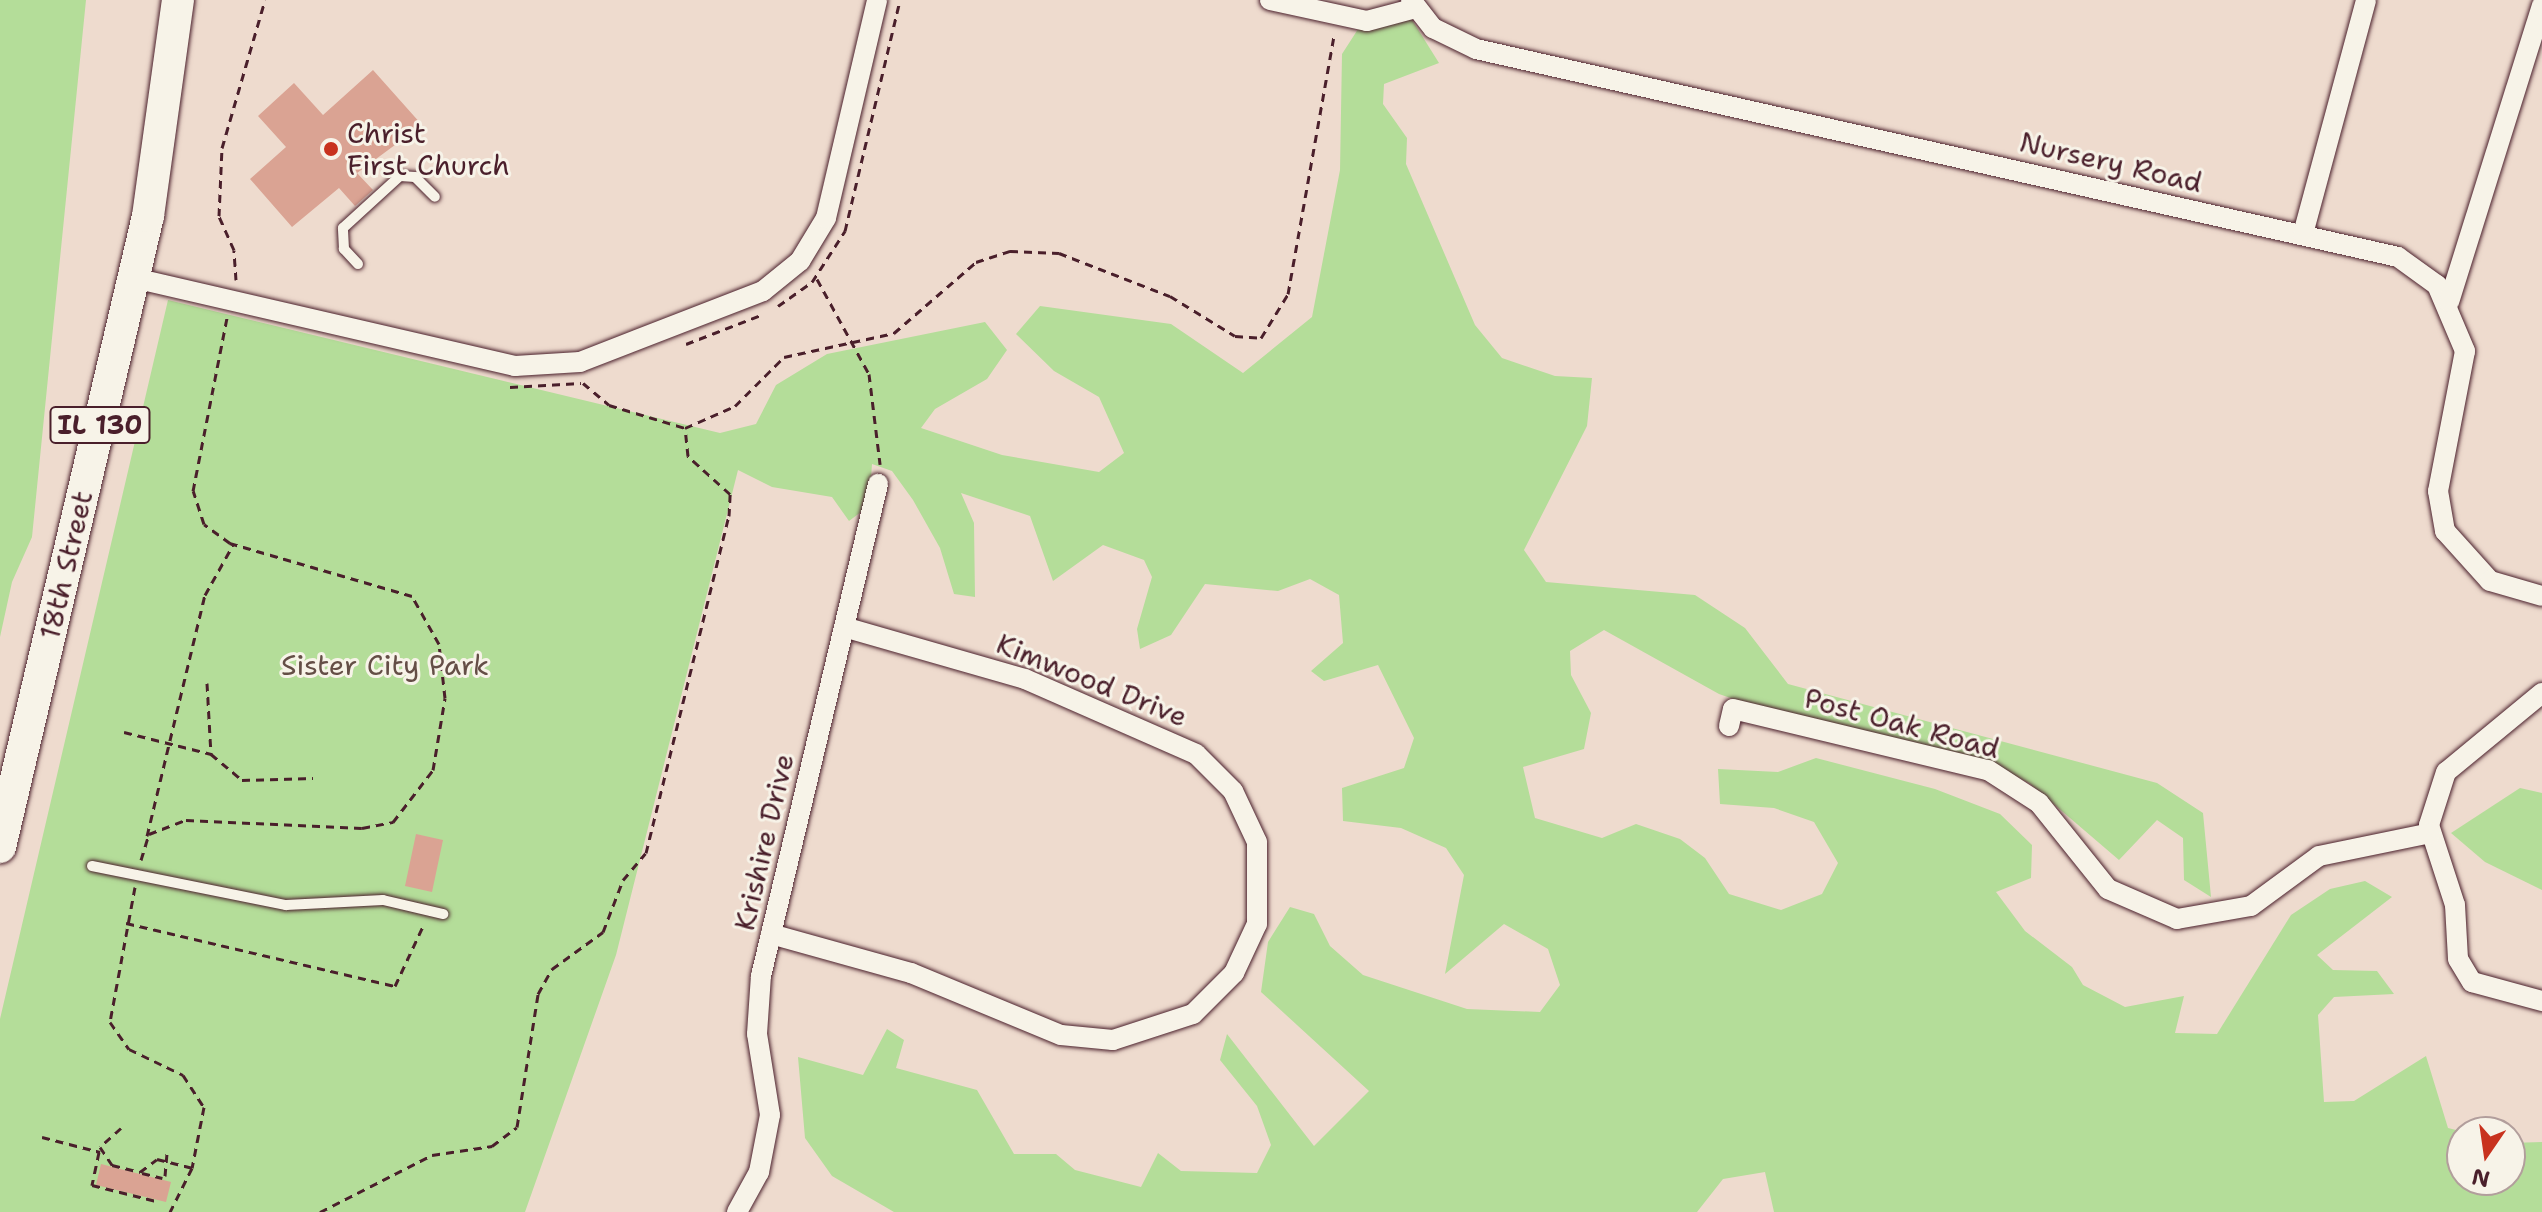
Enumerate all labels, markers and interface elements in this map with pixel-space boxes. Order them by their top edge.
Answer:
place label: Christ First Church [347,116,510,182]
street label: Nursery Road [2016,125,2206,199]
marker: Christ First Church [322,140,340,158]
road number: IL 130 [48,403,152,447]
street label: 18th Street [33,487,99,643]
street label: Kimwood Drive [992,626,1192,734]
park label: Sister City Park [281,648,489,682]
street label: Post Oak Road [1801,681,2003,765]
street label: Krishire Drive [727,750,801,934]
north arrow [2446,1116,2526,1196]
text: N [2469,1162,2493,1194]

